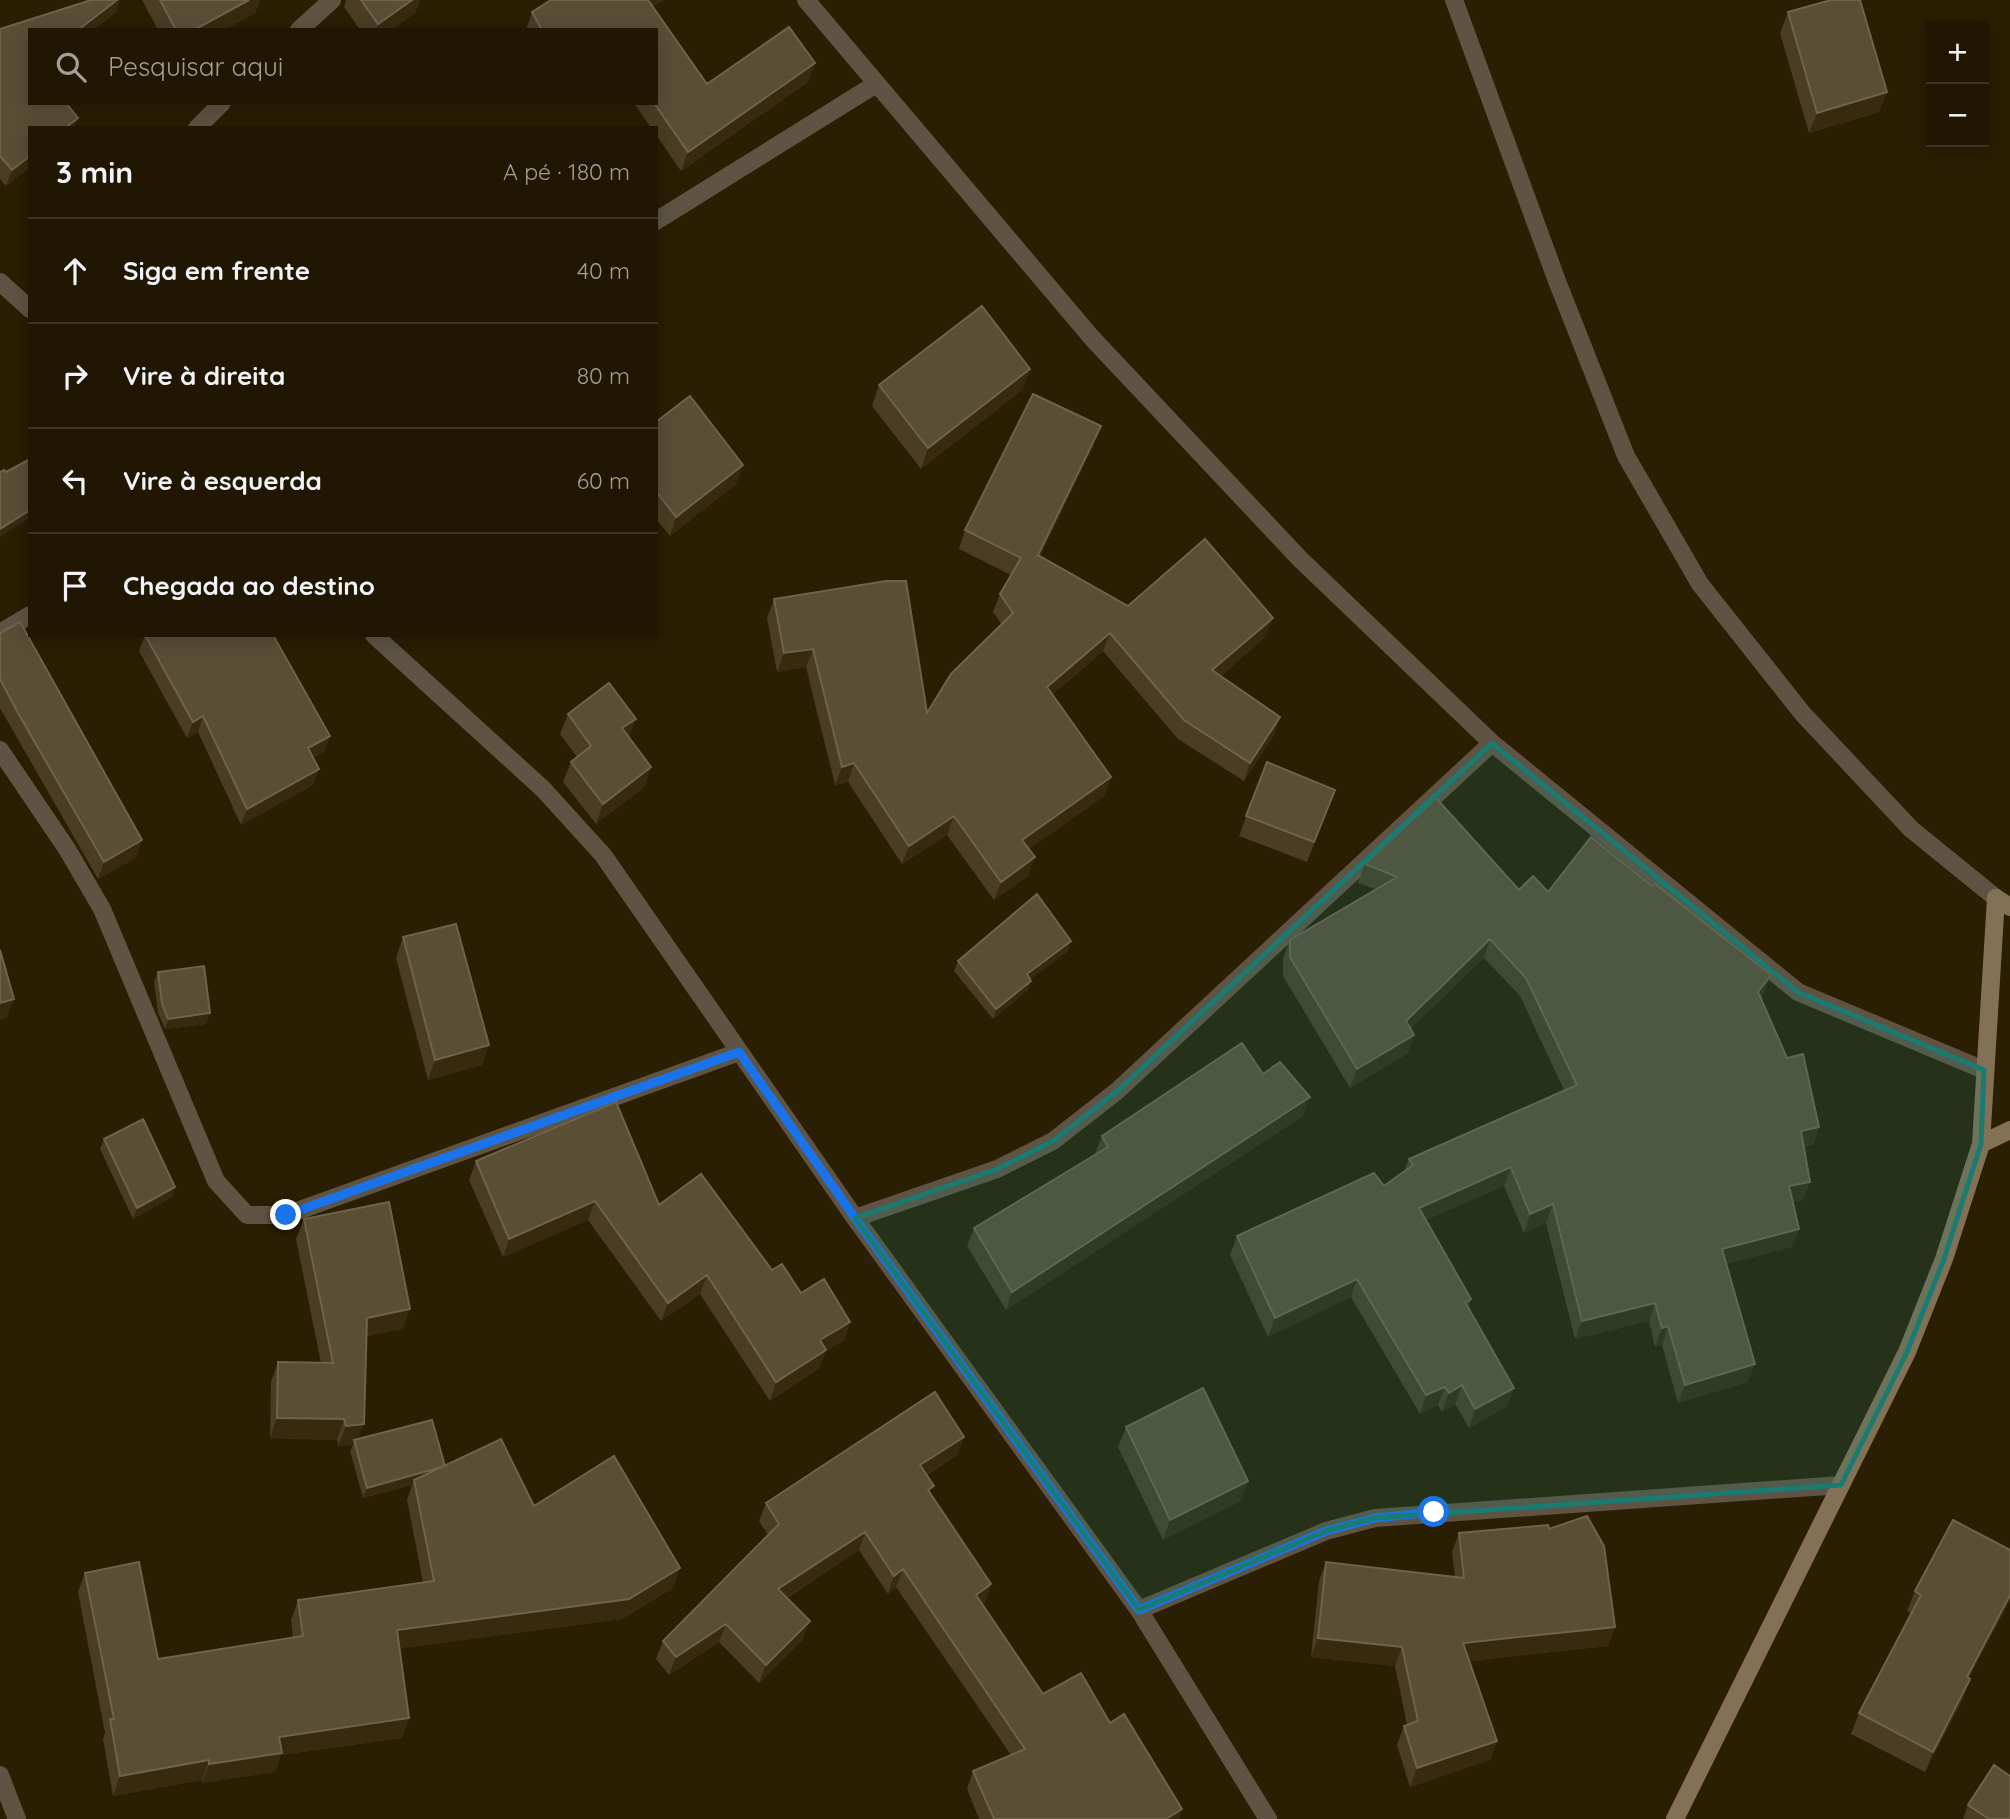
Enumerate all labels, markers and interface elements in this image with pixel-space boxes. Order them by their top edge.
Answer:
map controls [1926,21,1989,147]
button: + [1926,21,1989,84]
search box [28,28,658,105]
icon: search [52,48,90,86]
text: Pesquisar aqui [108,50,283,83]
button: − [1926,84,1989,147]
text: 3 min [56,153,133,191]
text: A pé · 180 m [503,157,630,186]
icon: ahead [56,252,94,290]
text: Siga em frente [123,254,310,287]
text: 40 m [577,256,630,285]
icon: right [56,357,94,395]
text: Vire à direita [123,359,285,392]
text: 80 m [577,361,630,390]
icon: left [56,462,94,500]
text: Vire à esquerda [123,464,322,497]
text: 60 m [577,466,630,495]
icon: arrive [56,567,94,605]
text: Chegada ao destino [123,569,375,602]
route end [270,1199,301,1230]
route start [1418,1496,1449,1527]

